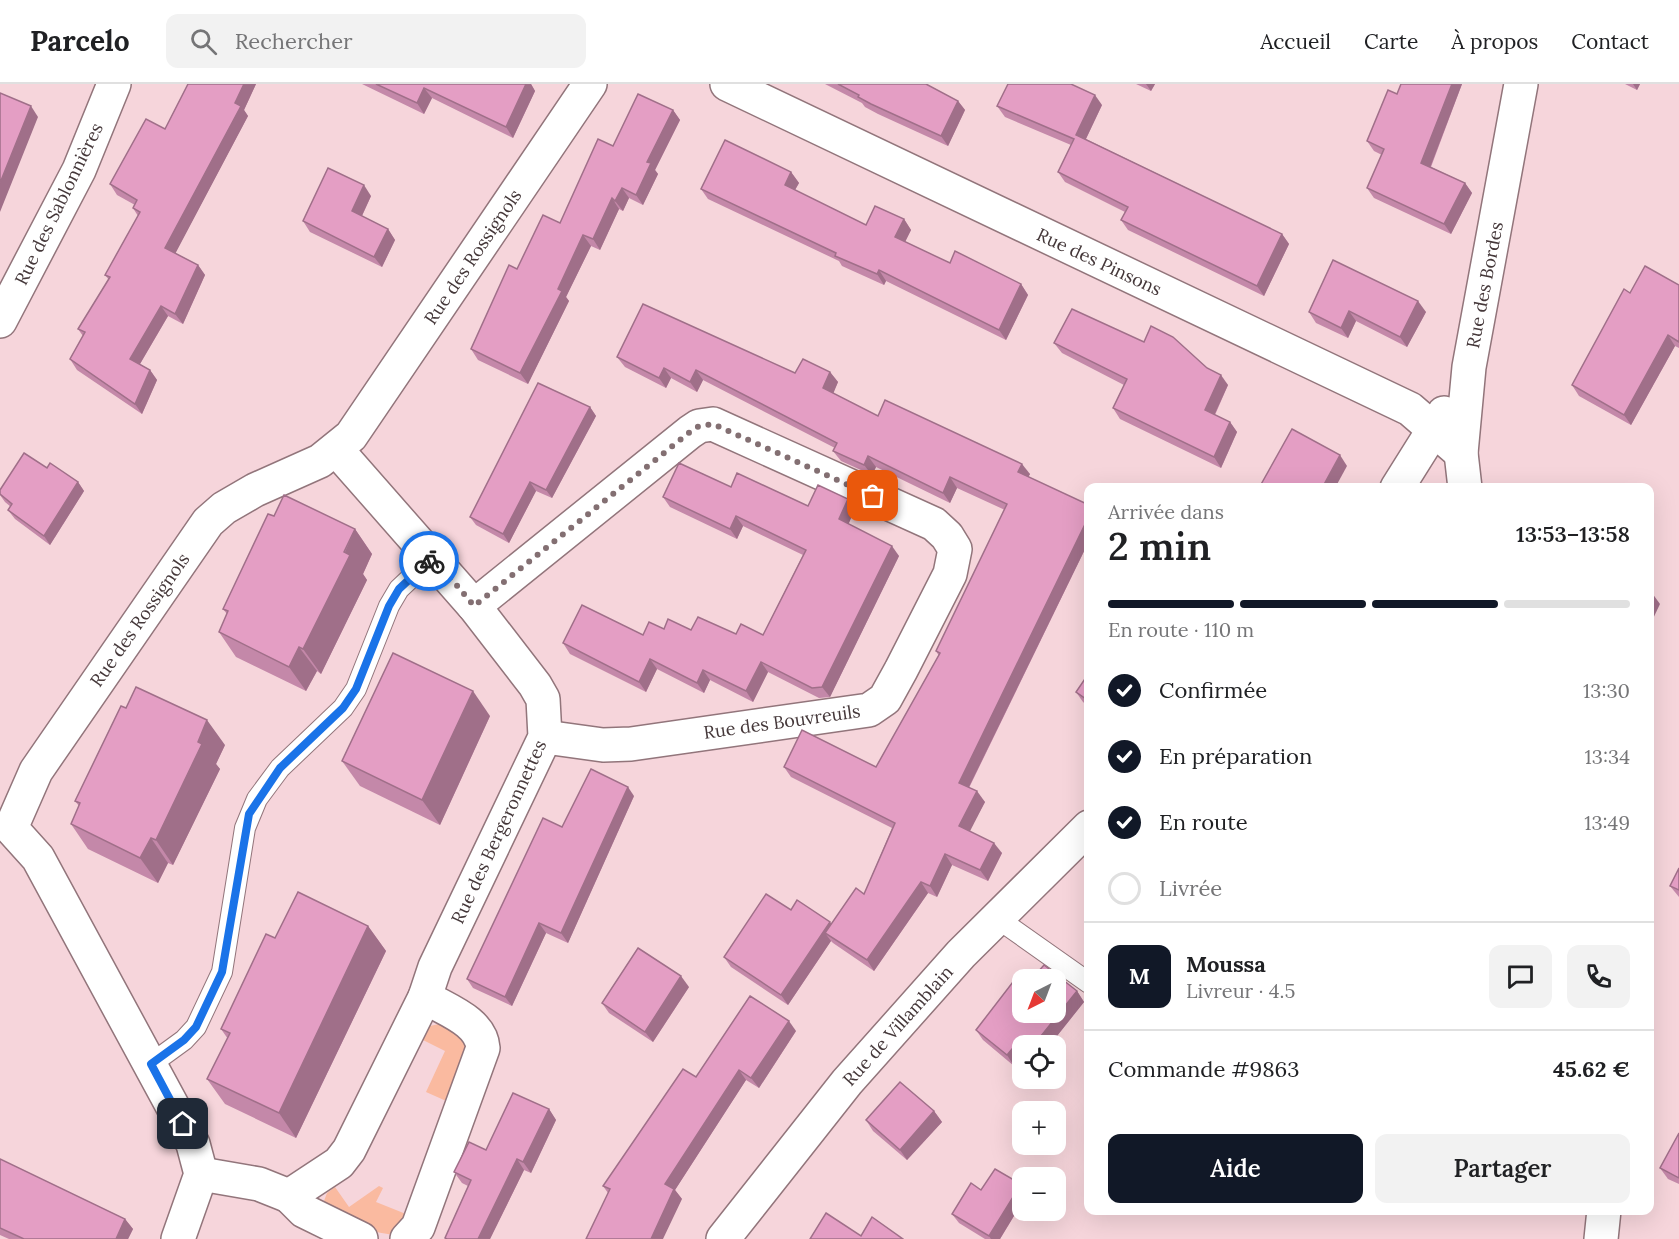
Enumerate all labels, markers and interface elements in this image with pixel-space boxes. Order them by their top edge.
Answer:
search box [166,14,586,68]
text: Parcelo [30,23,130,59]
icon: search [187,25,220,58]
text: Rechercher [235,27,353,55]
text: Accueil [1260,28,1331,55]
text: Carte [1364,28,1418,55]
text: À propos [1451,28,1538,55]
text: Contact [1571,28,1649,55]
street label: Rue des Sablonnières [9,119,108,289]
street label: Rue des Rossignols [419,185,526,329]
street label: Rue des Bordes [1461,220,1508,350]
street label: Rue des Pinsons [1033,223,1165,301]
pin [847,470,898,521]
icon: bag [856,479,889,512]
text: Arrivée dans [1108,499,1224,524]
text: 13:53–13:58 [1516,520,1630,548]
text: 2 min [1108,521,1211,571]
courier [399,531,459,591]
icon: bike [413,545,446,578]
street label: Rue des Rossignols [85,548,194,691]
text: En route · 110 m [1108,617,1254,642]
icon: check [1108,674,1141,707]
text: Confirmée [1159,676,1267,704]
text: 13:30 [1583,678,1630,703]
street label: Rue des Bouvreuils [702,699,862,744]
street label: Rue des Bergeronnettes [446,736,551,927]
icon: check [1108,740,1141,773]
text: En préparation [1159,742,1312,770]
text: 13:34 [1585,744,1630,769]
icon: check [1108,806,1141,839]
text: En route [1159,808,1248,836]
text: 13:49 [1584,810,1630,835]
text: Livrée [1159,874,1222,902]
button: chat [1489,945,1552,1008]
button: phone [1567,945,1630,1008]
text: Moussa [1186,950,1266,978]
street label: Rue de Villamblain [838,961,958,1091]
text: M [1129,962,1150,990]
north arrow [1012,969,1066,1023]
map controls [1012,969,1066,1221]
text: Livreur · 4.5 [1186,978,1295,1003]
button: locate [1012,1035,1066,1089]
text: Commande #9863 [1108,1055,1299,1083]
text: 45.62 € [1553,1055,1630,1083]
pin [157,1098,208,1149]
button: + [1012,1101,1066,1155]
icon: home [166,1107,199,1140]
button: Aide [1108,1134,1363,1203]
button: Partager [1375,1134,1630,1203]
button: − [1012,1167,1066,1221]

